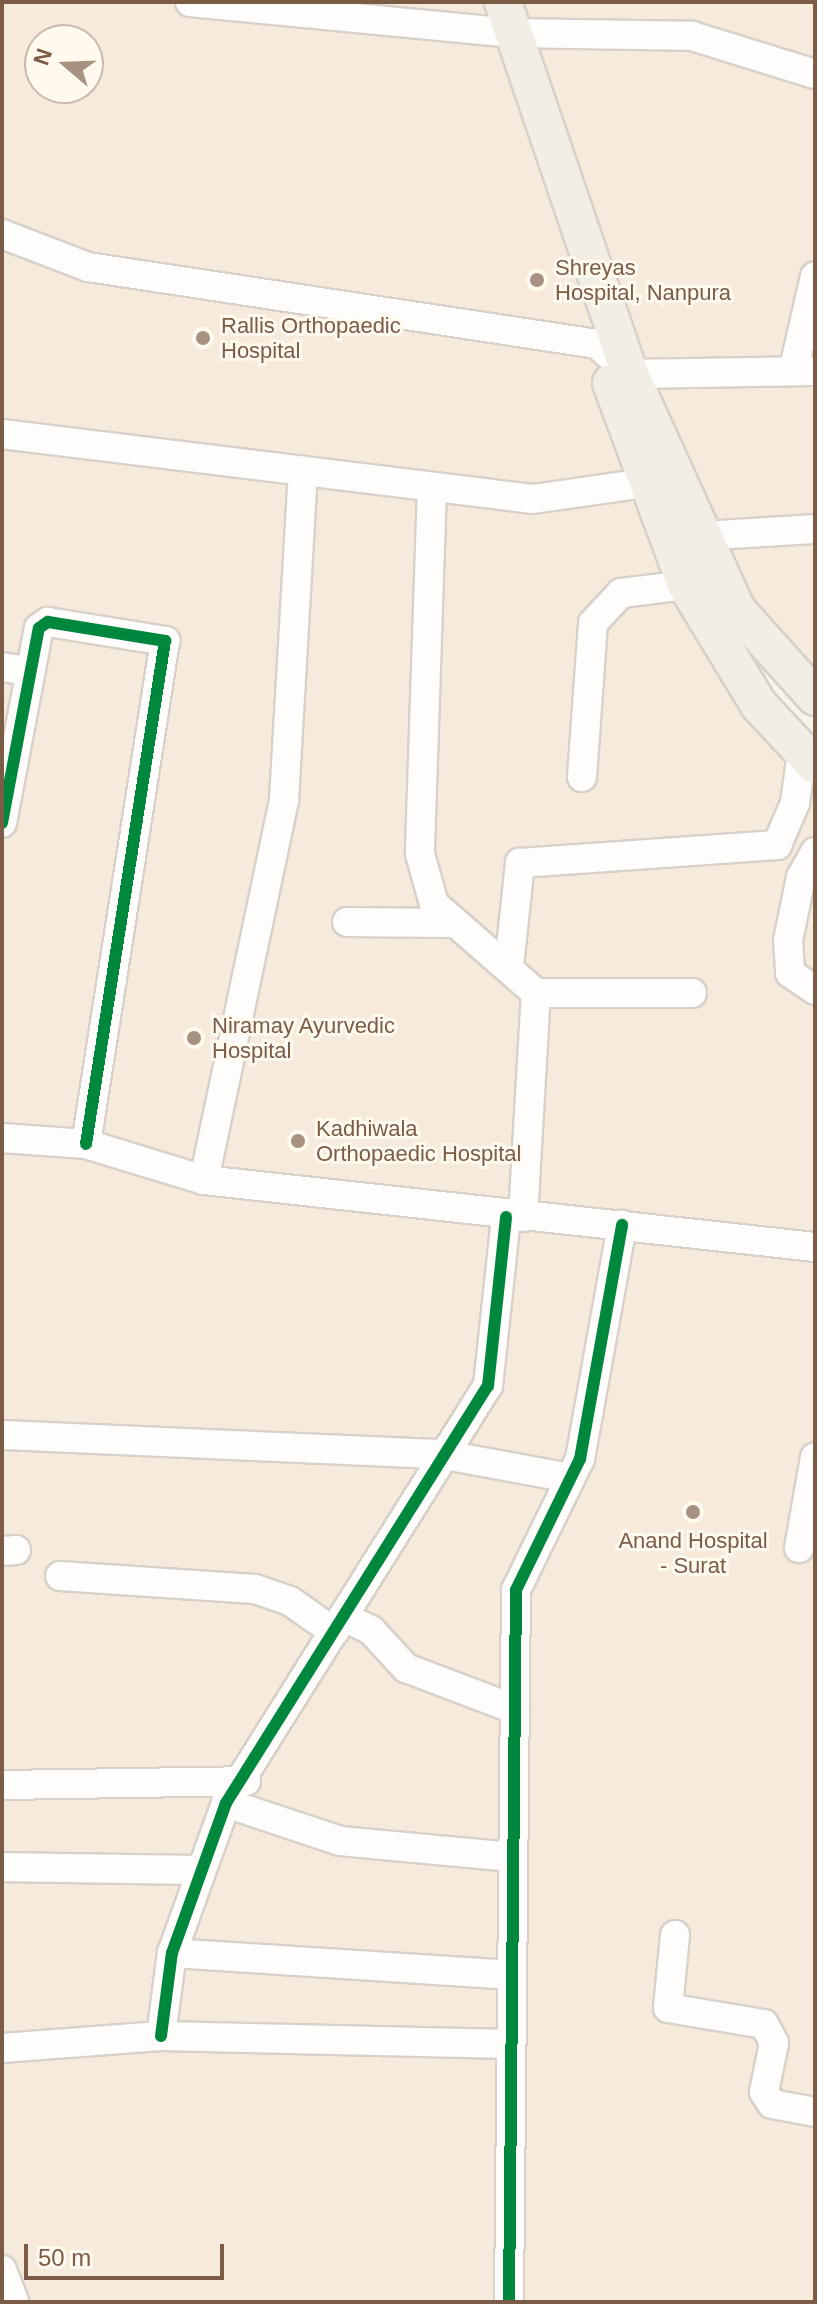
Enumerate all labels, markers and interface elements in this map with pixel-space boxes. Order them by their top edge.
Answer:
north arrow [24,24,104,104]
text: N [28,45,57,68]
place label: Shreyas Hospital, Nanpura [555,254,731,306]
marker: Shreyas Hospital, Nanpura [526,269,548,291]
place label: Rallis Orthopaedic Hospital [221,312,401,364]
marker: Rallis Orthopaedic Hospital [192,327,214,349]
place label: Niramay Ayurvedic Hospital [212,1012,396,1064]
marker: Niramay Ayurvedic Hospital [183,1027,205,1049]
place label: Kadhiwala Orthopaedic Hospital [316,1115,521,1166]
marker: Kadhiwala Orthopaedic Hospital [287,1130,309,1152]
marker: Anand Hospital - Surat [682,1501,704,1523]
place label: Anand Hospital - Surat [618,1527,768,1578]
scale bar [28,2228,228,2278]
text: 50 m [38,2244,91,2271]

